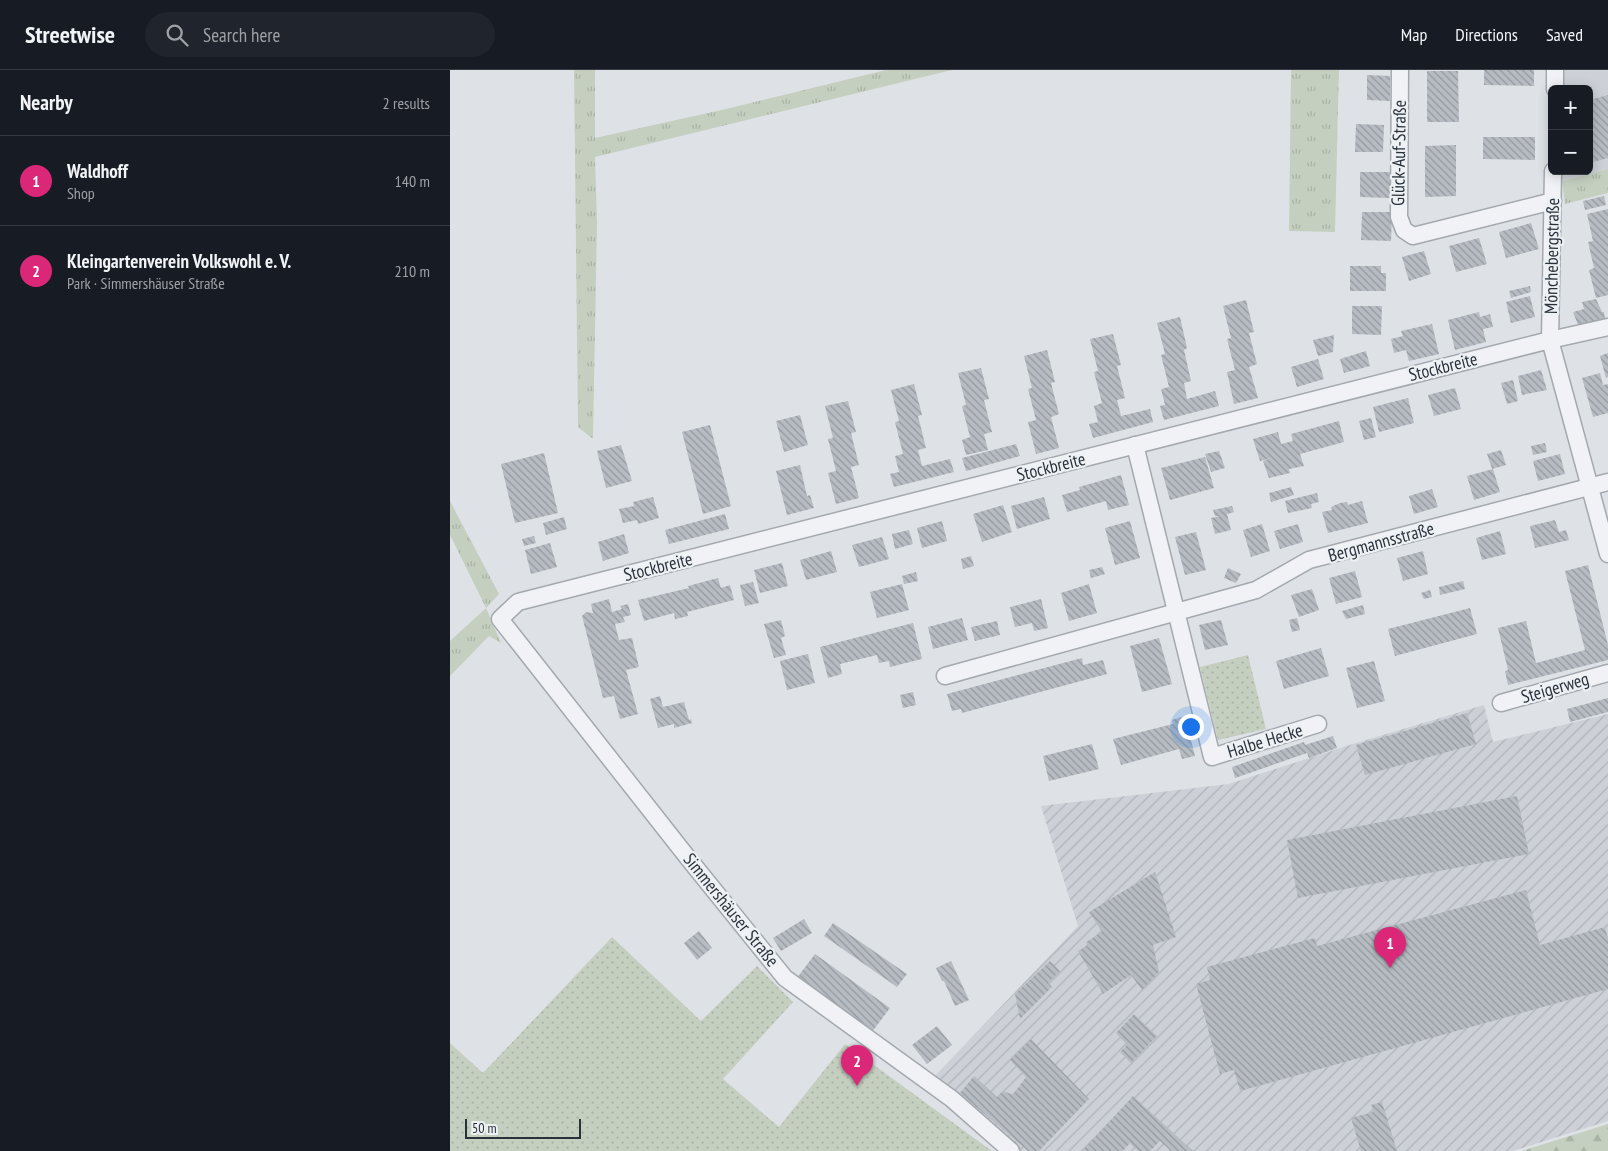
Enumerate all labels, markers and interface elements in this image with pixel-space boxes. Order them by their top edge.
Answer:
search box [145,12,495,57]
text: Streetwise [25,19,115,50]
icon: search [163,21,191,49]
text: Search here [203,23,280,47]
text: Map [1401,23,1427,46]
text: Directions [1455,23,1518,46]
text: Saved [1546,23,1583,46]
map controls [1548,85,1593,175]
button: + [1548,85,1593,130]
text: Nearby [20,89,73,116]
text: 2 results [383,93,430,113]
street label: Glück-Auf-Straße [1386,100,1411,206]
button: − [1548,130,1593,175]
text: Waldhoff [67,159,128,183]
text: 1 [32,171,40,191]
text: 140 m [395,171,430,191]
text: Shop [67,183,95,203]
street label: Mönchebergstraße [1539,198,1564,314]
text: Kleingartenverein Volkswohl e. V. [67,249,291,273]
text: 2 [32,261,40,281]
text: 210 m [395,261,430,281]
text: Park · Simmershäuser Straße [67,273,225,293]
street label: Stockbreite [1406,347,1480,386]
street label: Stockbreite [1014,447,1088,486]
street label: Bergmannsstraße [1325,516,1436,567]
street label: Stockbreite [621,547,695,586]
street label: Steigerweg [1518,667,1591,708]
your location [1178,714,1204,740]
street label: Halbe Hecke [1224,718,1305,763]
street label: Simmershäuser Straße [678,848,784,971]
pin: 1 [1374,927,1406,968]
pin: 2 [841,1045,873,1086]
scale bar [465,1116,581,1139]
text: 50 m [472,1119,497,1137]

